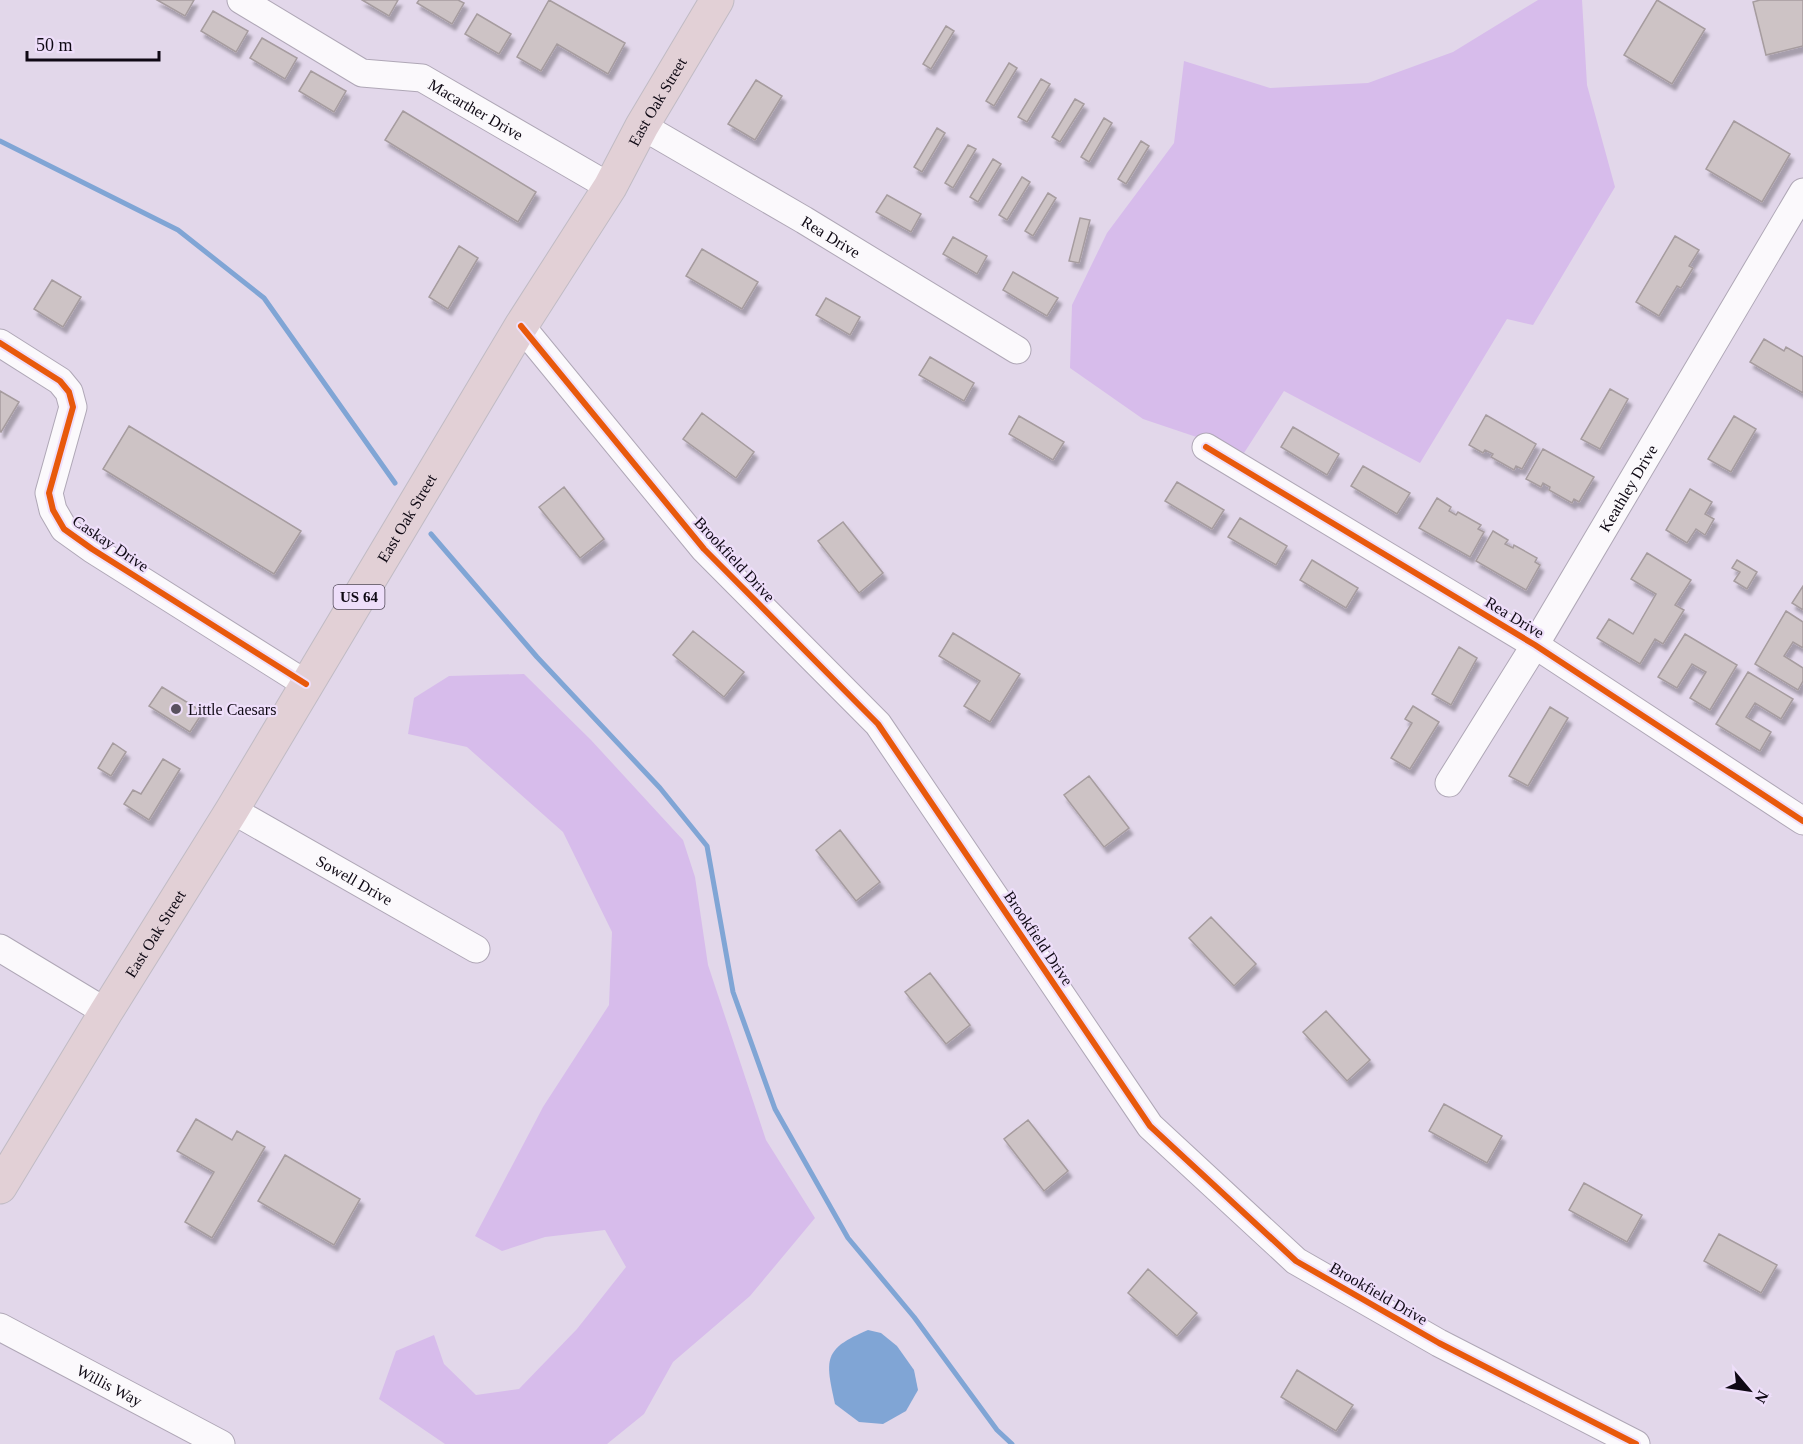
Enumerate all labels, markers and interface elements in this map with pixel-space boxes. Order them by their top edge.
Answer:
scale bar [27,24,159,62]
text: 50 m [36,35,73,55]
street label: East Oak Street [625,54,690,149]
street label: Macarther Drive [426,76,526,144]
street label: Rea Drive [798,213,863,261]
street label: Keathley Drive [1596,442,1661,535]
street label: East Oak Street [374,470,440,565]
street label: Caskay Drive [69,512,152,576]
street label: Brookfield Drive [691,513,778,605]
road number: US 64 [334,585,385,609]
street label: Rea Drive [1482,593,1547,642]
place label: Little Caesars [188,701,276,718]
marker: Little Caesars [169,702,183,716]
street label: Sowell Drive [313,852,395,909]
street label: East Oak Street [122,887,189,981]
street label: Brookfield Drive [1001,888,1076,989]
street label: Brookfield Drive [1327,1259,1431,1328]
north arrow [1719,1360,1779,1420]
street label: Willis Way [74,1361,145,1411]
text: N [1751,1388,1772,1407]

